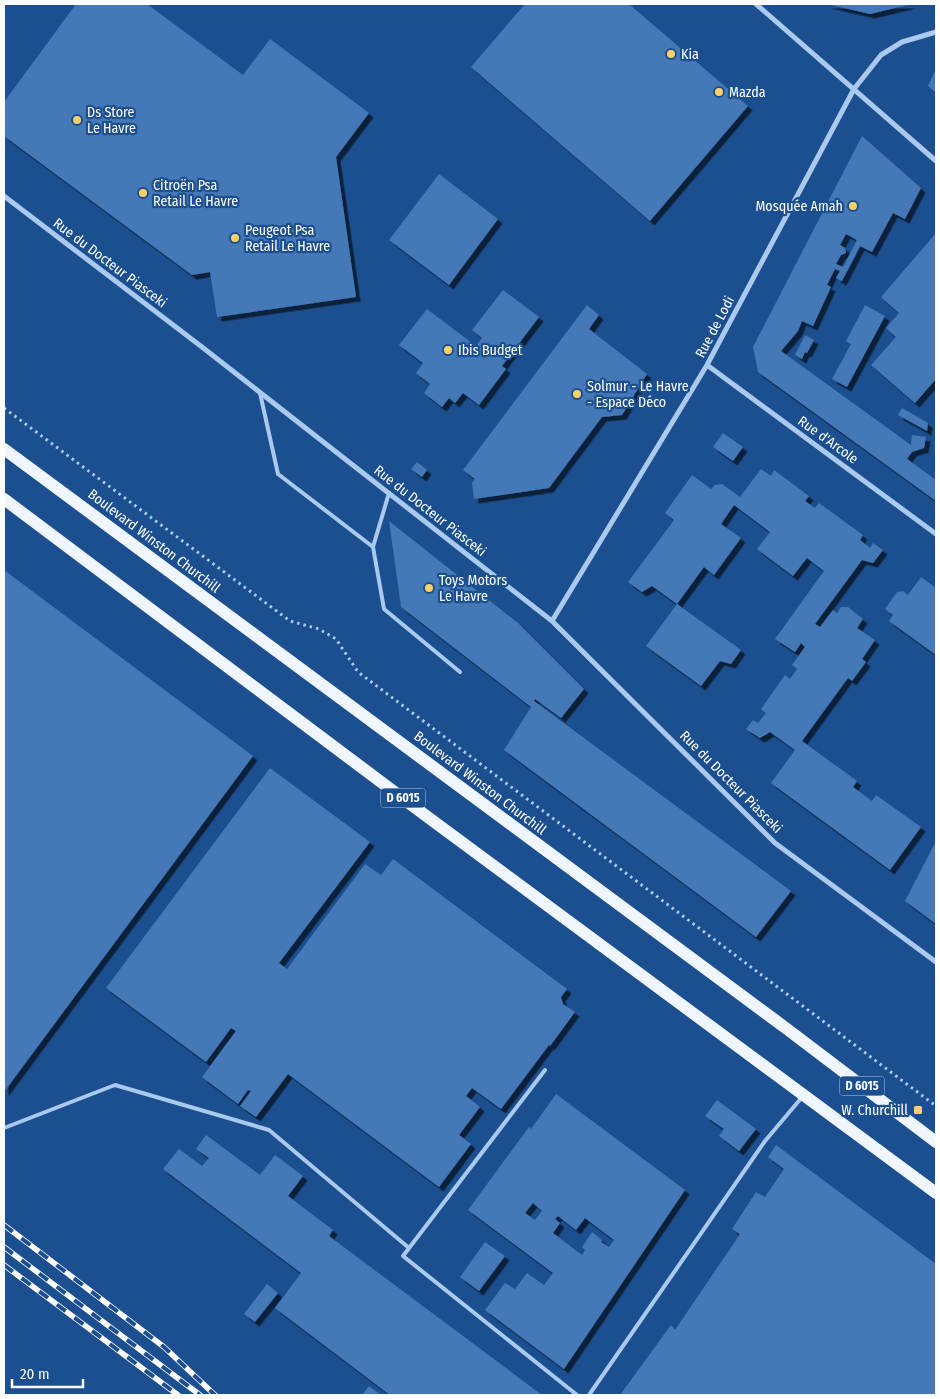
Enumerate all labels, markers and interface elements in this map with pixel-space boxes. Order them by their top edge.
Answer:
place label: Kia [681,46,699,63]
marker: Kia [665,48,677,60]
place label: Mazda [729,84,766,101]
marker: Mazda [713,86,725,98]
place label: Ds Store Le Havre [87,104,136,137]
marker: Ds Store Le Havre [71,114,83,126]
place label: Citroën Psa Retail Le Havre [153,177,238,210]
marker: Citroën Psa Retail Le Havre [137,187,149,199]
place label: Mosquée Amah [755,198,843,215]
marker: Mosquée Amah [847,200,859,212]
street label: Rue du Docteur Piasceki [50,215,170,311]
place label: Peugeot Psa Retail Le Havre [245,222,330,255]
marker: Peugeot Psa Retail Le Havre [229,232,241,244]
street label: Rue de Lodi [692,293,738,361]
place label: Ibis Budget [458,342,523,359]
marker: Ibis Budget [442,344,454,356]
place label: Solmur - Le Havre - Espace Déco [587,378,689,411]
marker: Solmur - Le Havre - Espace Déco [571,388,583,400]
street label: Rue d'Arcole [794,412,862,468]
street label: Rue du Docteur Piasceki [370,462,490,560]
street label: Boulevard Winston Churchill [84,486,224,596]
place label: Toys Motors Le Havre [439,572,507,605]
marker: Toys Motors Le Havre [423,582,435,594]
street label: Rue du Docteur Piasceki [676,727,786,837]
street label: Boulevard Winston Churchill [410,728,550,838]
road number: D 6015 [380,788,426,808]
road number: D 6015 [840,1076,884,1096]
place label: W. Churchill [841,1102,908,1119]
marker: W. Churchill [912,1104,924,1116]
scale bar [12,1356,84,1388]
text: 20 m [20,1365,50,1383]

